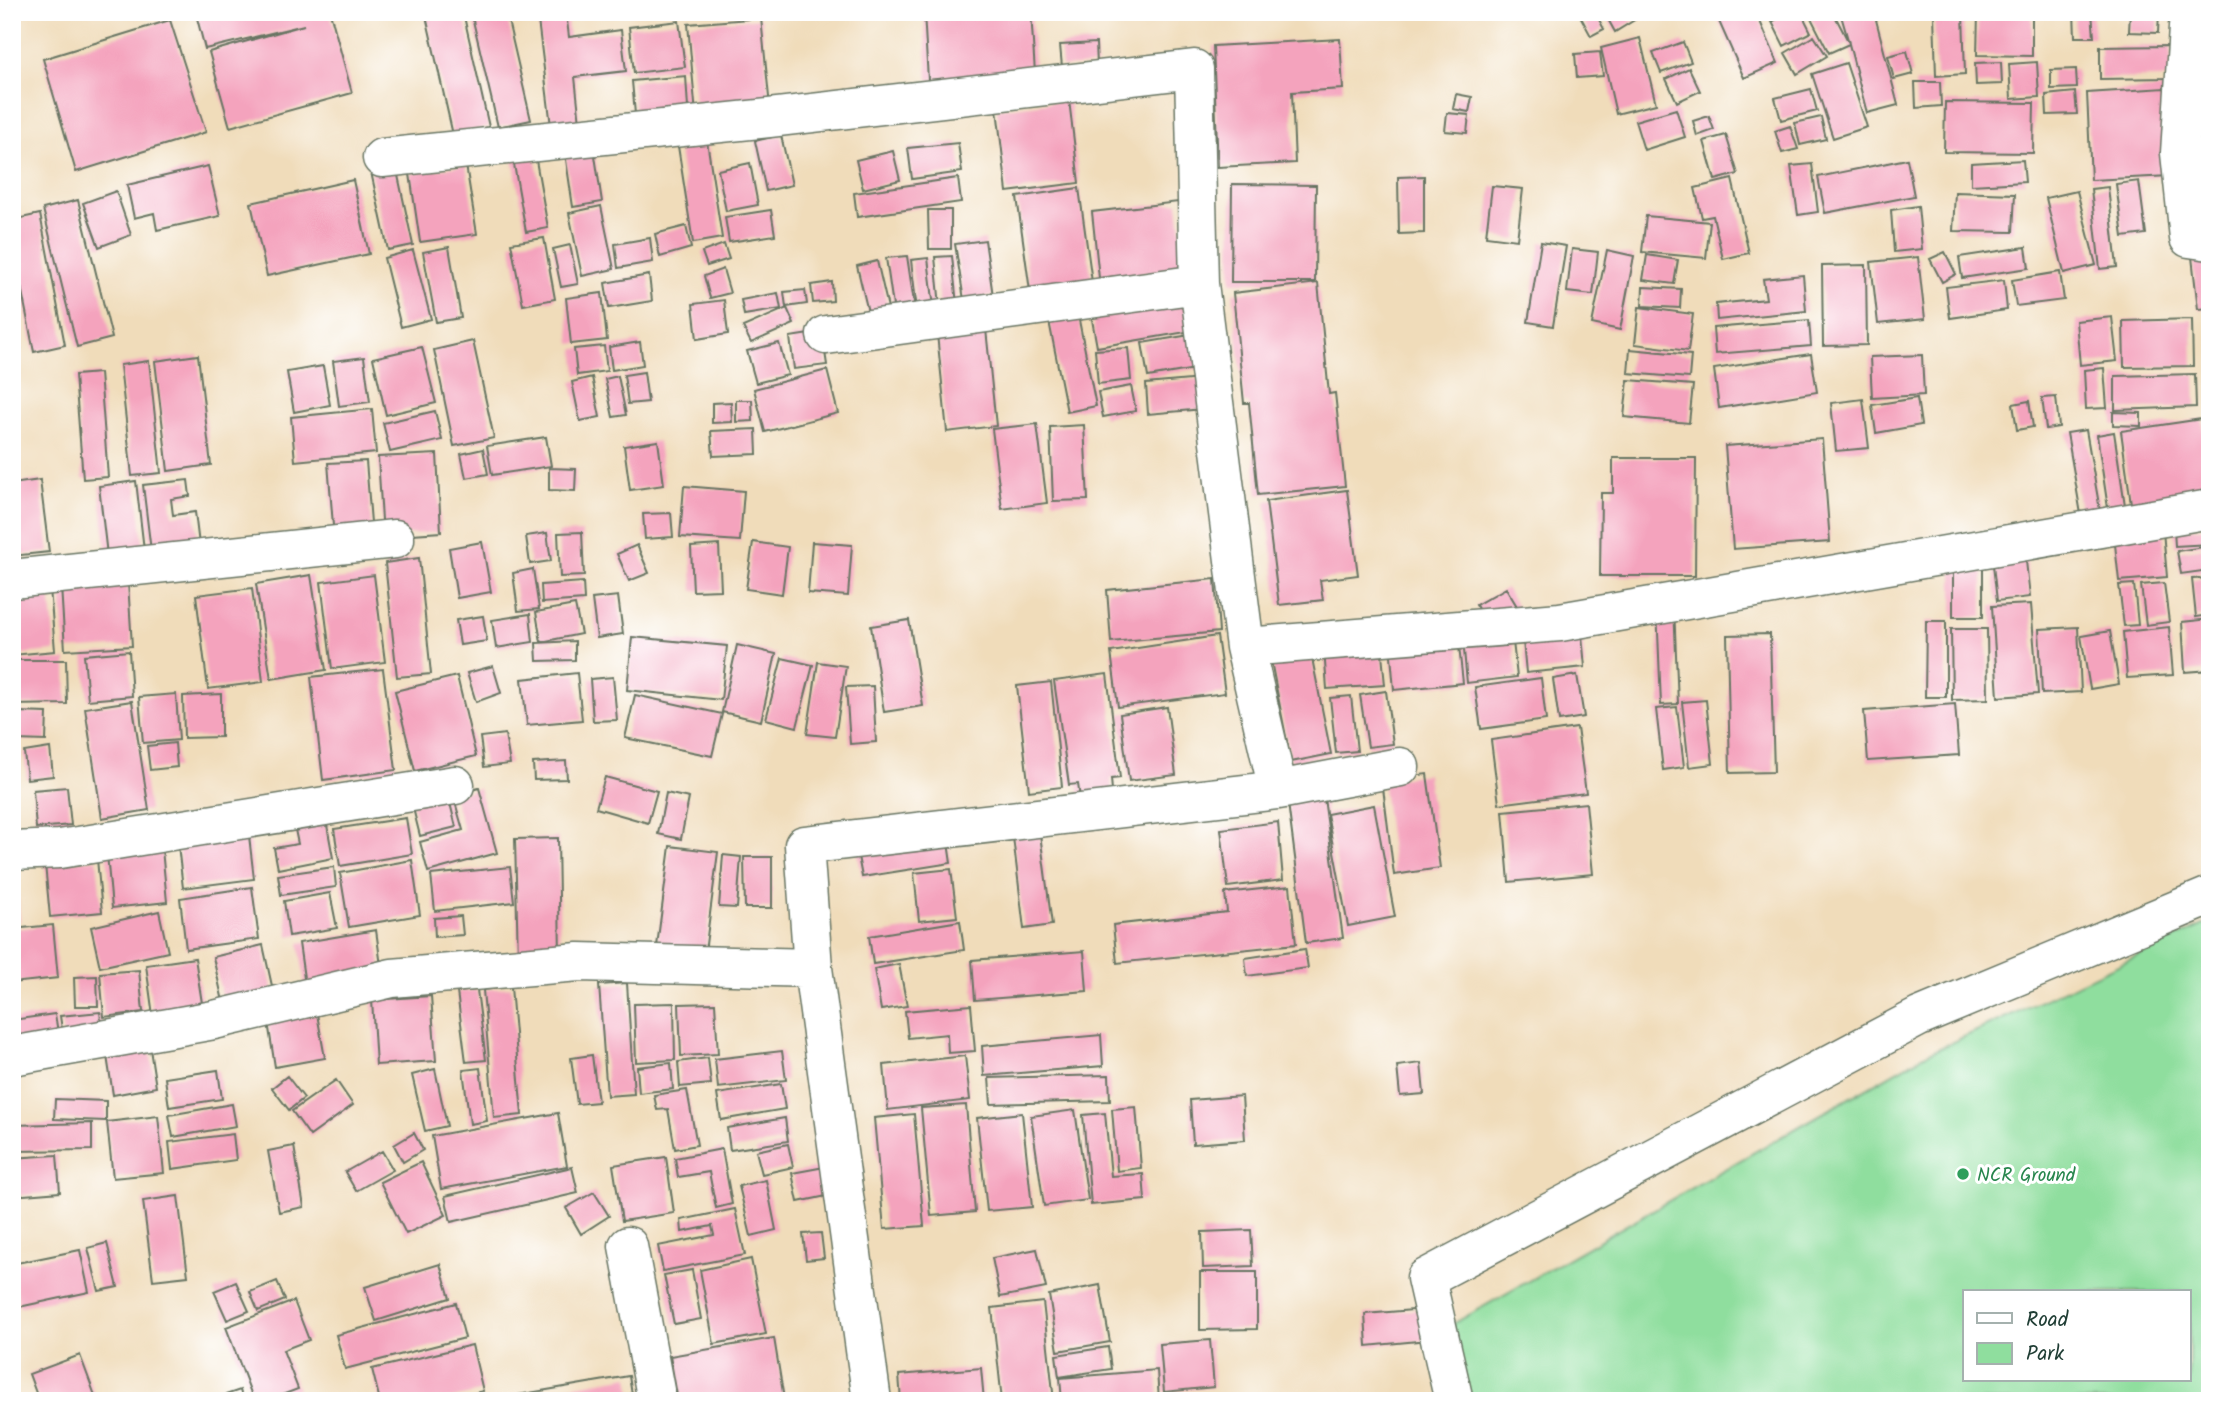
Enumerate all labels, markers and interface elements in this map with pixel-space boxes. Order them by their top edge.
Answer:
place label: NCR Ground [1977,1161,2076,1191]
marker: NCR Ground [1955,1166,1971,1182]
legend [1963,1290,2190,1382]
text: Road [2026,1304,2069,1337]
text: Park [2026,1338,2064,1371]

